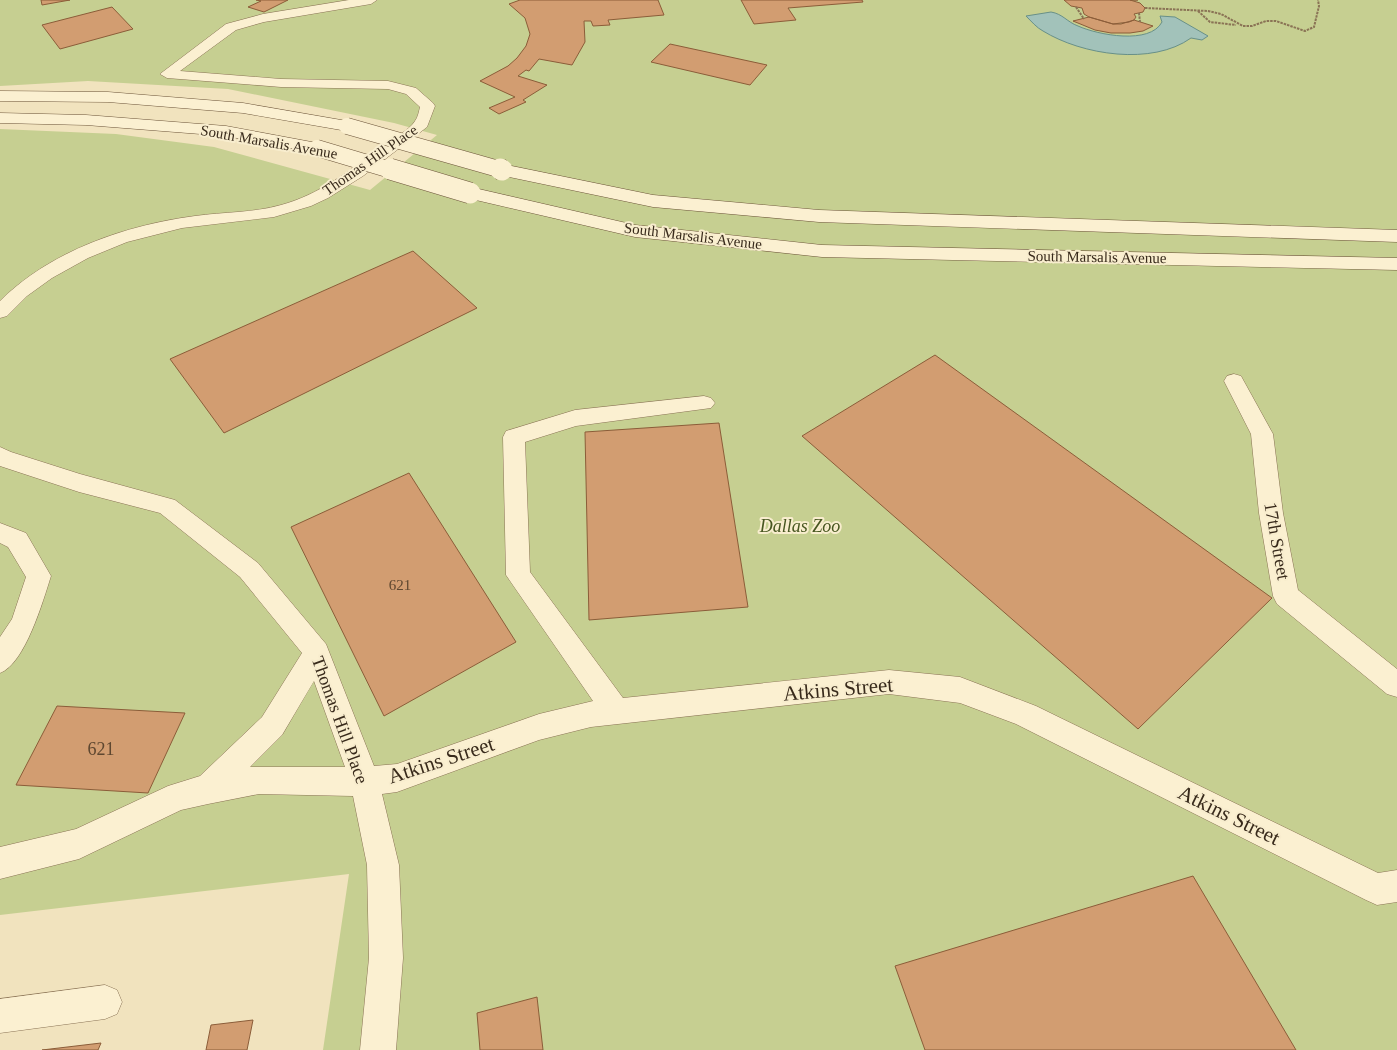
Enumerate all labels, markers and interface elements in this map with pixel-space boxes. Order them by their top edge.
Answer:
street label: Thomas Hill Place [320,121,421,199]
street label: South Marsalis Avenue [199,122,339,162]
street label: South Marsalis Avenue [623,220,763,252]
street label: South Marsalis Avenue [1027,248,1167,266]
street label: 17th Street [1260,501,1294,581]
park label: Dallas Zoo [759,516,840,536]
house number: 621 [389,577,411,593]
street label: Thomas Hill Place [308,654,372,786]
street label: Atkins Street [782,672,894,706]
street label: Atkins Street [385,732,497,788]
house number: 621 [88,739,115,759]
street label: Atkins Street [1174,780,1284,850]

